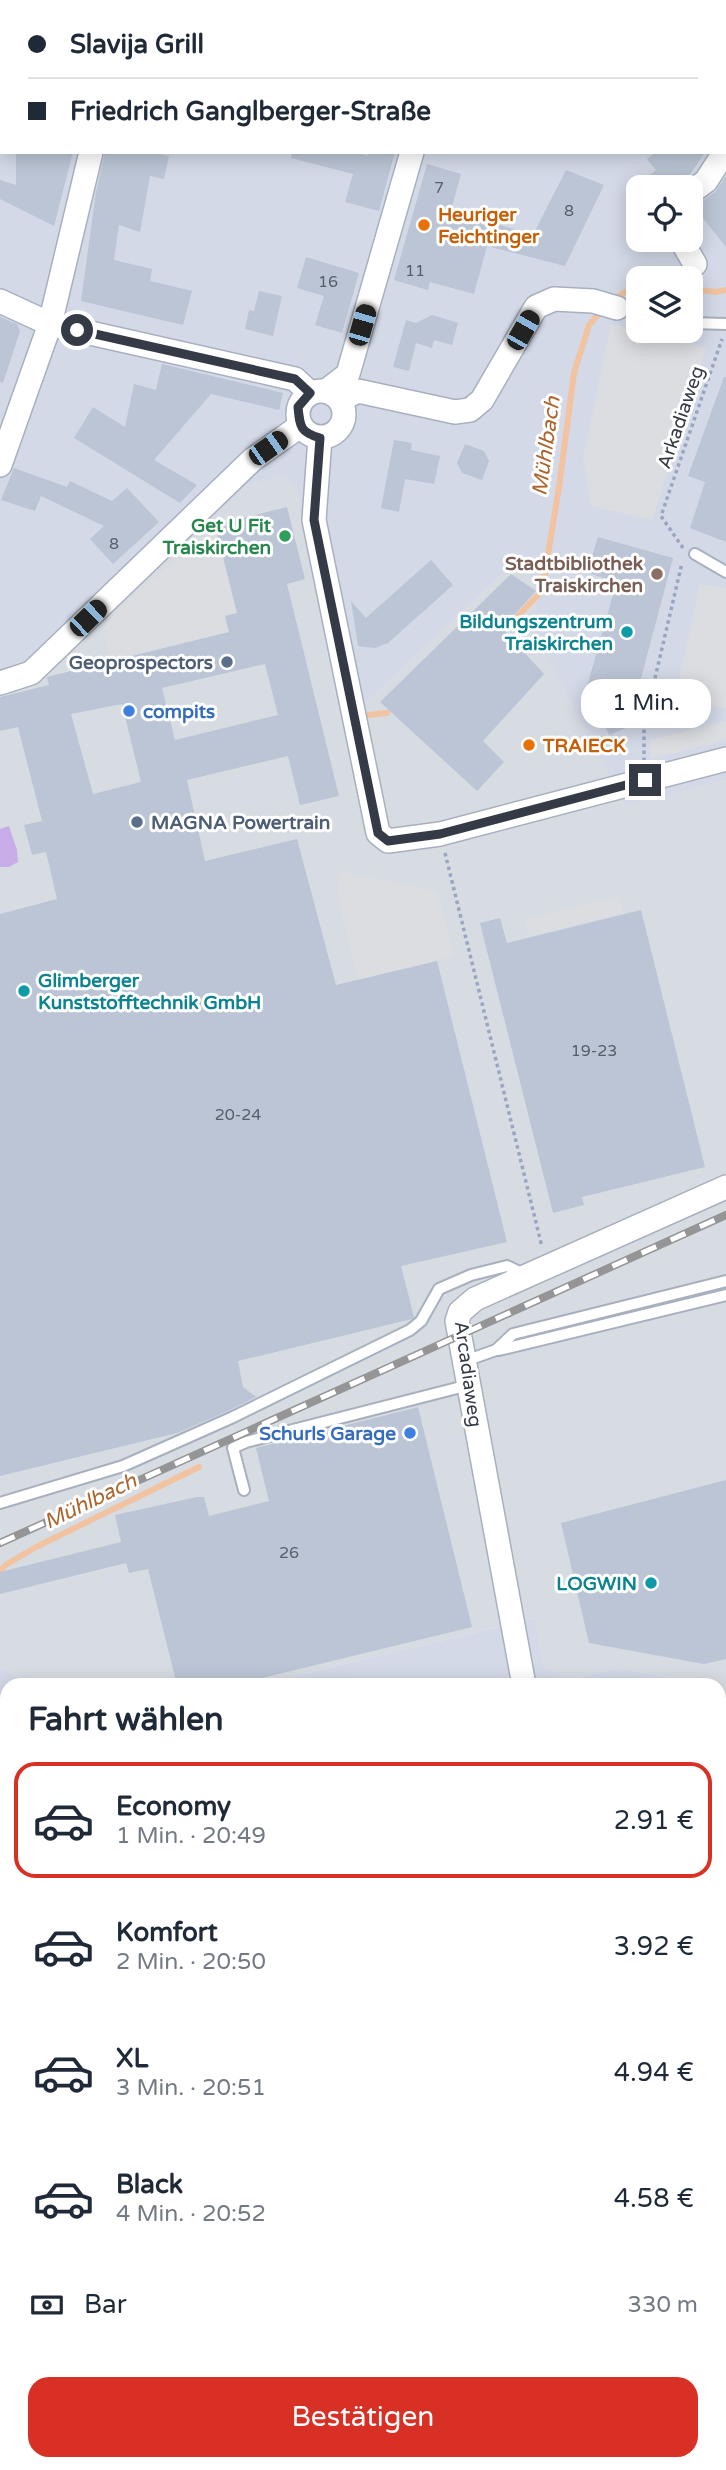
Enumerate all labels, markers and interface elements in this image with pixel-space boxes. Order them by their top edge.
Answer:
text: Slavija Grill [70,29,204,60]
text: Friedrich Ganglberger-Straße [70,96,431,127]
map controls [626,175,703,343]
button: locate [626,175,703,252]
house number: 7 [434,178,444,198]
house number: 8 [564,201,574,221]
place label: Heuriger Feichtinger [438,204,540,249]
marker: Heuriger Feichtinger [416,217,432,233]
house number: 11 [405,261,425,281]
button: layers [626,266,703,343]
house number: 16 [318,272,338,292]
car [347,302,378,348]
car [504,307,543,353]
route start [61,314,93,346]
street label: Arkadiaweg [653,363,709,472]
water label: Mühlbach [527,394,566,497]
car [245,427,292,469]
place label: Get U Fit Traiskirchen [162,515,272,559]
marker: Get U Fit Traiskirchen [277,528,293,544]
house number: 8 [109,534,119,554]
place label: Stadtbibliothek Traiskirchen [505,553,644,597]
marker: Stadtbibliothek Traiskirchen [649,566,665,582]
car [66,596,111,640]
place label: Bildungszentrum Traiskirchen [459,611,613,655]
marker: Bildungszentrum Traiskirchen [619,624,635,640]
place label: Geoprospectors [69,652,213,675]
marker: Geoprospectors [219,654,235,670]
callout: 1 Min. [580,678,710,728]
text: 1 Min. [612,689,680,717]
place label: compits [143,701,215,724]
marker: compits [121,703,137,719]
place label: TRAIECK [542,735,626,757]
marker: TRAIECK [521,737,537,753]
route end [629,764,661,796]
place label: MAGNA Powertrain [151,812,330,834]
marker: MAGNA Powertrain [129,814,145,830]
place label: Glimberger Kunststofftechnik GmbH [38,970,261,1014]
marker: Glimberger Kunststofftechnik GmbH [16,983,32,999]
house number: 19-23 [571,1041,617,1061]
house number: 20-24 [215,1105,261,1125]
street label: Arcadiaweg [450,1320,486,1429]
place label: Schurls Garage [259,1423,396,1446]
marker: Schurls Garage [402,1425,418,1441]
water label: Mühlbach [40,1468,142,1535]
house number: 26 [279,1543,299,1563]
place label: LOGWIN [556,1573,637,1595]
marker: LOGWIN [643,1575,659,1591]
text: Fahrt wählen [28,1701,224,1739]
icon: car [32,1789,95,1852]
text: Economy [116,1791,231,1822]
text: 2.91 € [614,1805,694,1836]
text: 1 Min. · 20:49 [116,1822,266,1850]
icon: car [32,1915,95,1978]
text: Komfort [116,1917,218,1948]
text: 3.92 € [614,1931,694,1962]
text: 2 Min. · 20:50 [116,1948,266,1976]
icon: car [32,2041,95,2104]
text: XL [116,2043,148,2074]
text: 4.94 € [614,2057,694,2088]
text: 3 Min. · 20:51 [116,2074,266,2102]
icon: car [32,2167,95,2230]
text: Black [116,2169,183,2200]
text: 4.58 € [614,2183,694,2214]
text: 4 Min. · 20:52 [116,2200,266,2228]
icon: cash [28,2286,66,2324]
text: Bar [84,2289,127,2320]
text: 330 m [628,2291,698,2319]
button: Bestätigen [28,2377,698,2457]

